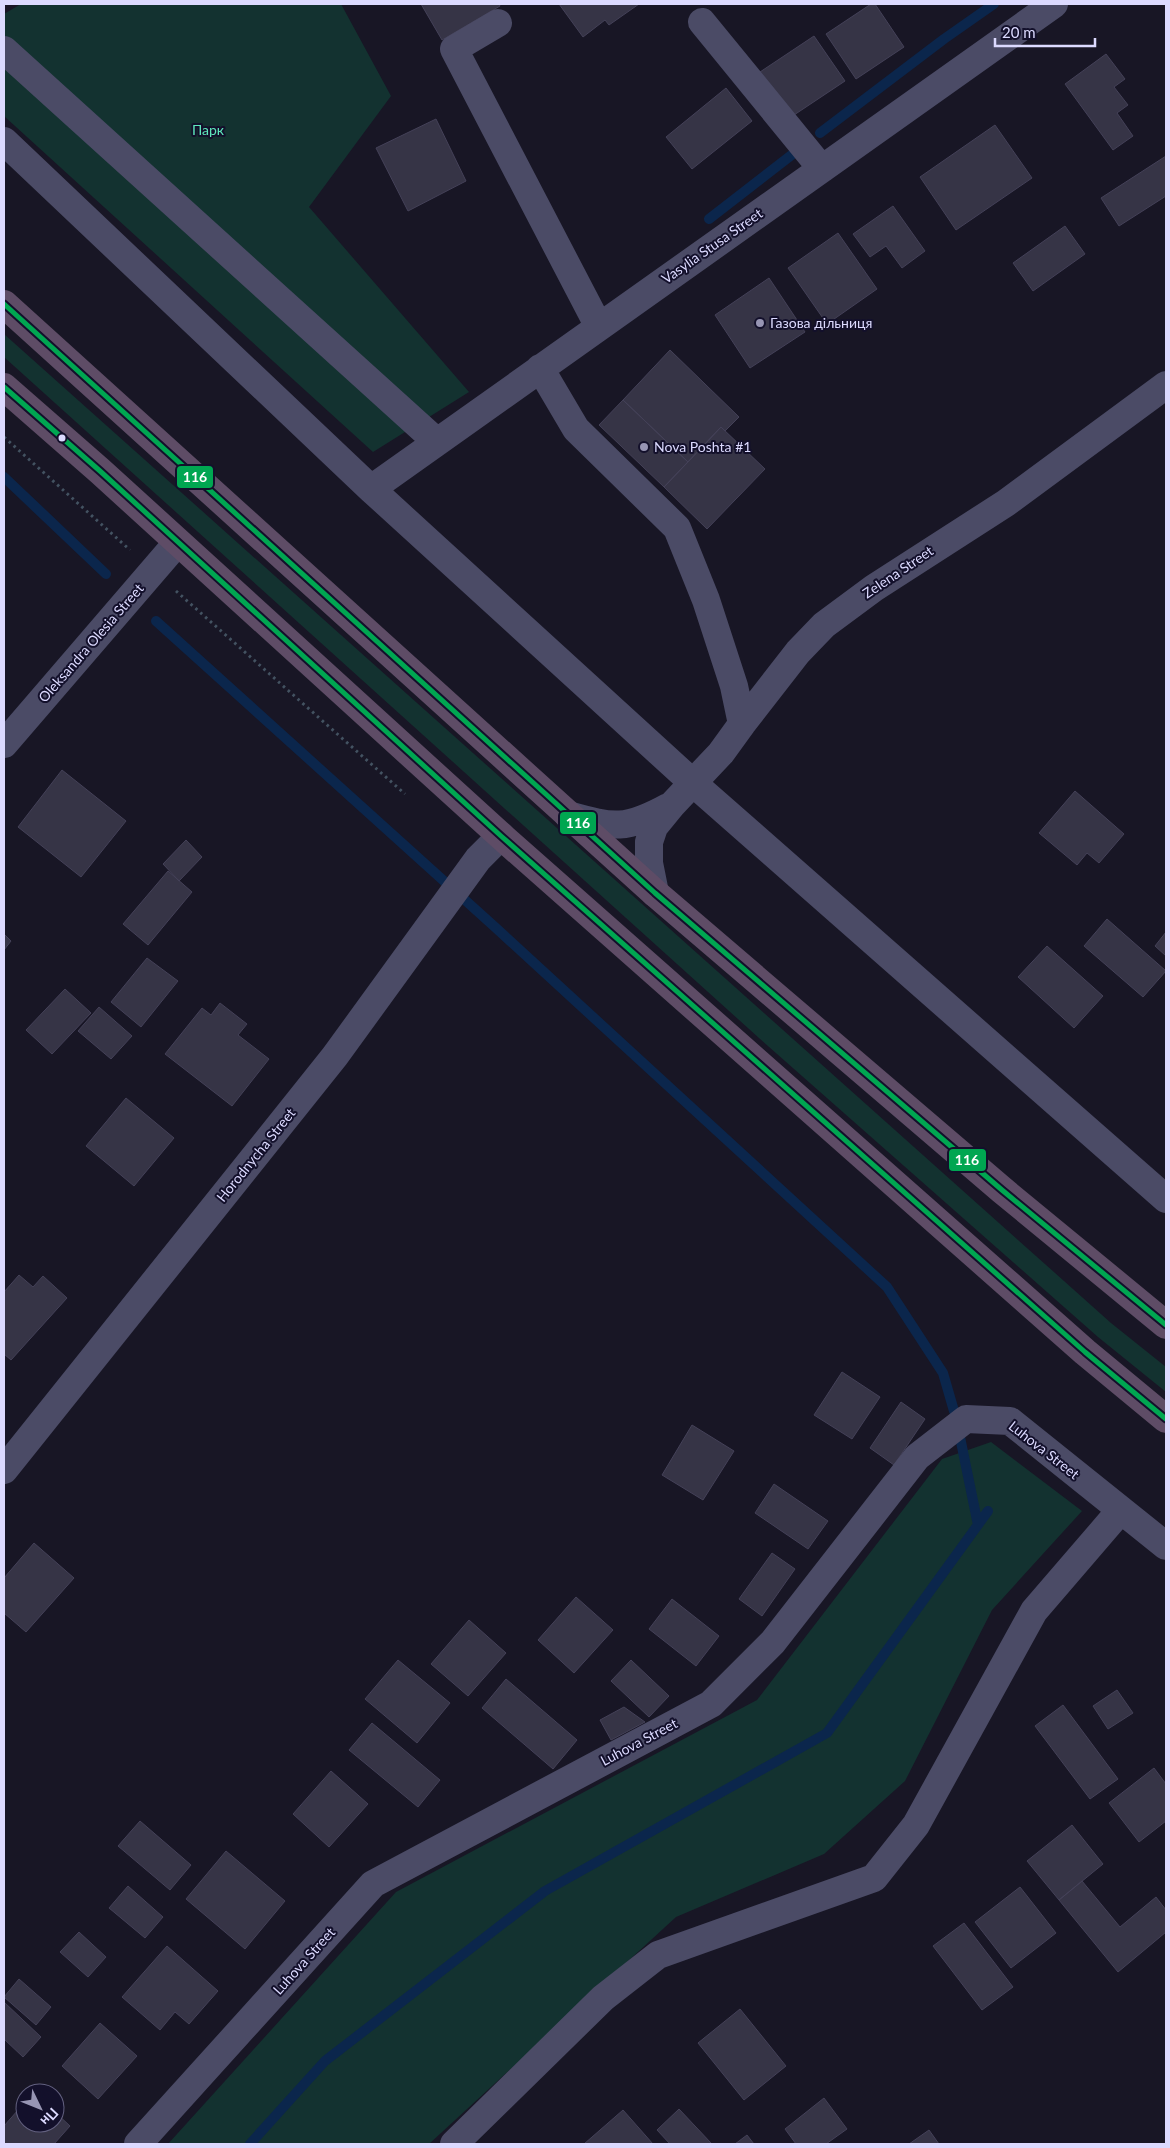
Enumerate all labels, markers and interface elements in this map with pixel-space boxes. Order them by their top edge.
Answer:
scale bar [995,15,1095,47]
text: 20 m [1002,23,1036,41]
park label: Парк [192,121,225,138]
street label: Vasylia Stusa Street [658,204,765,287]
place label: Газова дільниця [770,314,872,331]
marker: Газова дільниця [754,317,766,329]
unlabelled marker [57,433,67,443]
place label: Nova Poshta #1 [654,438,751,455]
marker: Nova Poshta #1 [638,441,650,453]
line badge: 116 [176,465,214,489]
text: 116 [183,468,207,485]
street label: Zelena Street [859,542,936,601]
street label: Oleksandra Olesia Street [34,580,147,705]
line badge: 116 [559,811,597,835]
text: 116 [566,814,590,831]
street label: Horodnycha Street [213,1104,299,1205]
line badge: 116 [948,1148,987,1172]
text: 116 [955,1151,979,1168]
street label: Luhova Street [1006,1417,1083,1482]
street label: Luhova Street [597,1714,680,1769]
street label: Luhova Street [269,1924,338,1998]
north arrow [15,2083,65,2133]
text: Пн [37,2105,62,2130]

